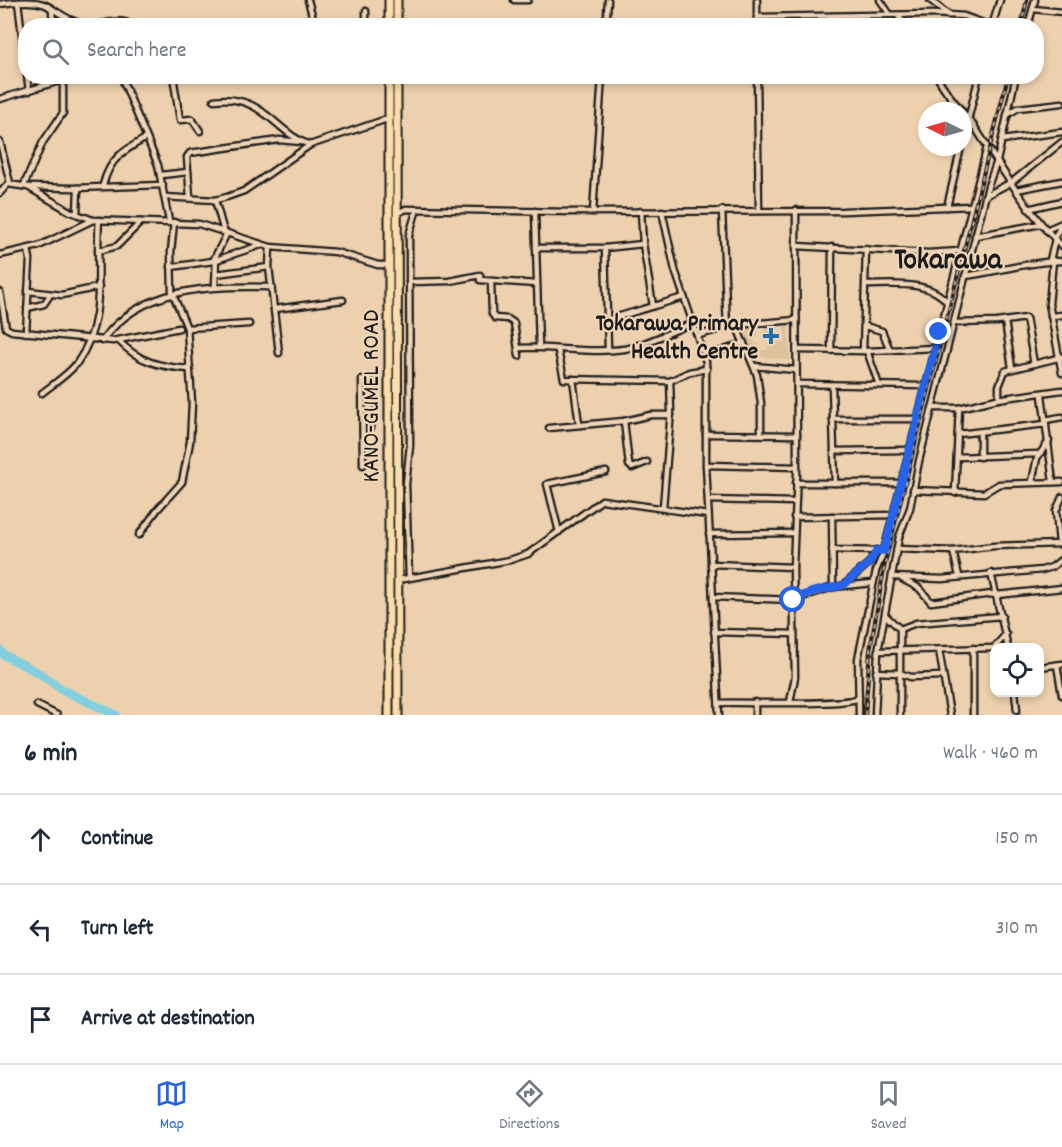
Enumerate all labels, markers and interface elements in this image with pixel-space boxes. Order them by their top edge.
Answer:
search box [18,18,1044,84]
icon: search [39,35,72,68]
text: Search here [87,36,186,67]
north arrow [918,102,972,156]
district label: Tokarawa [894,241,1003,284]
place label: Tokarawa Primary Health Centre [596,308,759,370]
street label: KANO-GUMEL ROAD [356,310,390,482]
route end [925,318,951,344]
marker: Tokarawa Primary Health Centre [762,327,780,345]
route start [779,586,805,612]
map controls [990,643,1044,697]
button: locate [990,643,1044,697]
text: 6 min [24,736,77,773]
text: Walk · 460 m [943,740,1038,768]
icon: ahead [24,823,57,856]
text: Continue [81,824,153,855]
text: 150 m [995,825,1038,853]
icon: left [24,913,57,946]
text: Turn left [81,914,153,945]
text: 310 m [996,915,1038,943]
icon: arrive [24,1003,57,1036]
text: Arrive at destination [81,1004,255,1035]
tab: Map [155,1077,188,1136]
tab: Directions [499,1077,560,1136]
tab: Saved [871,1077,907,1136]

